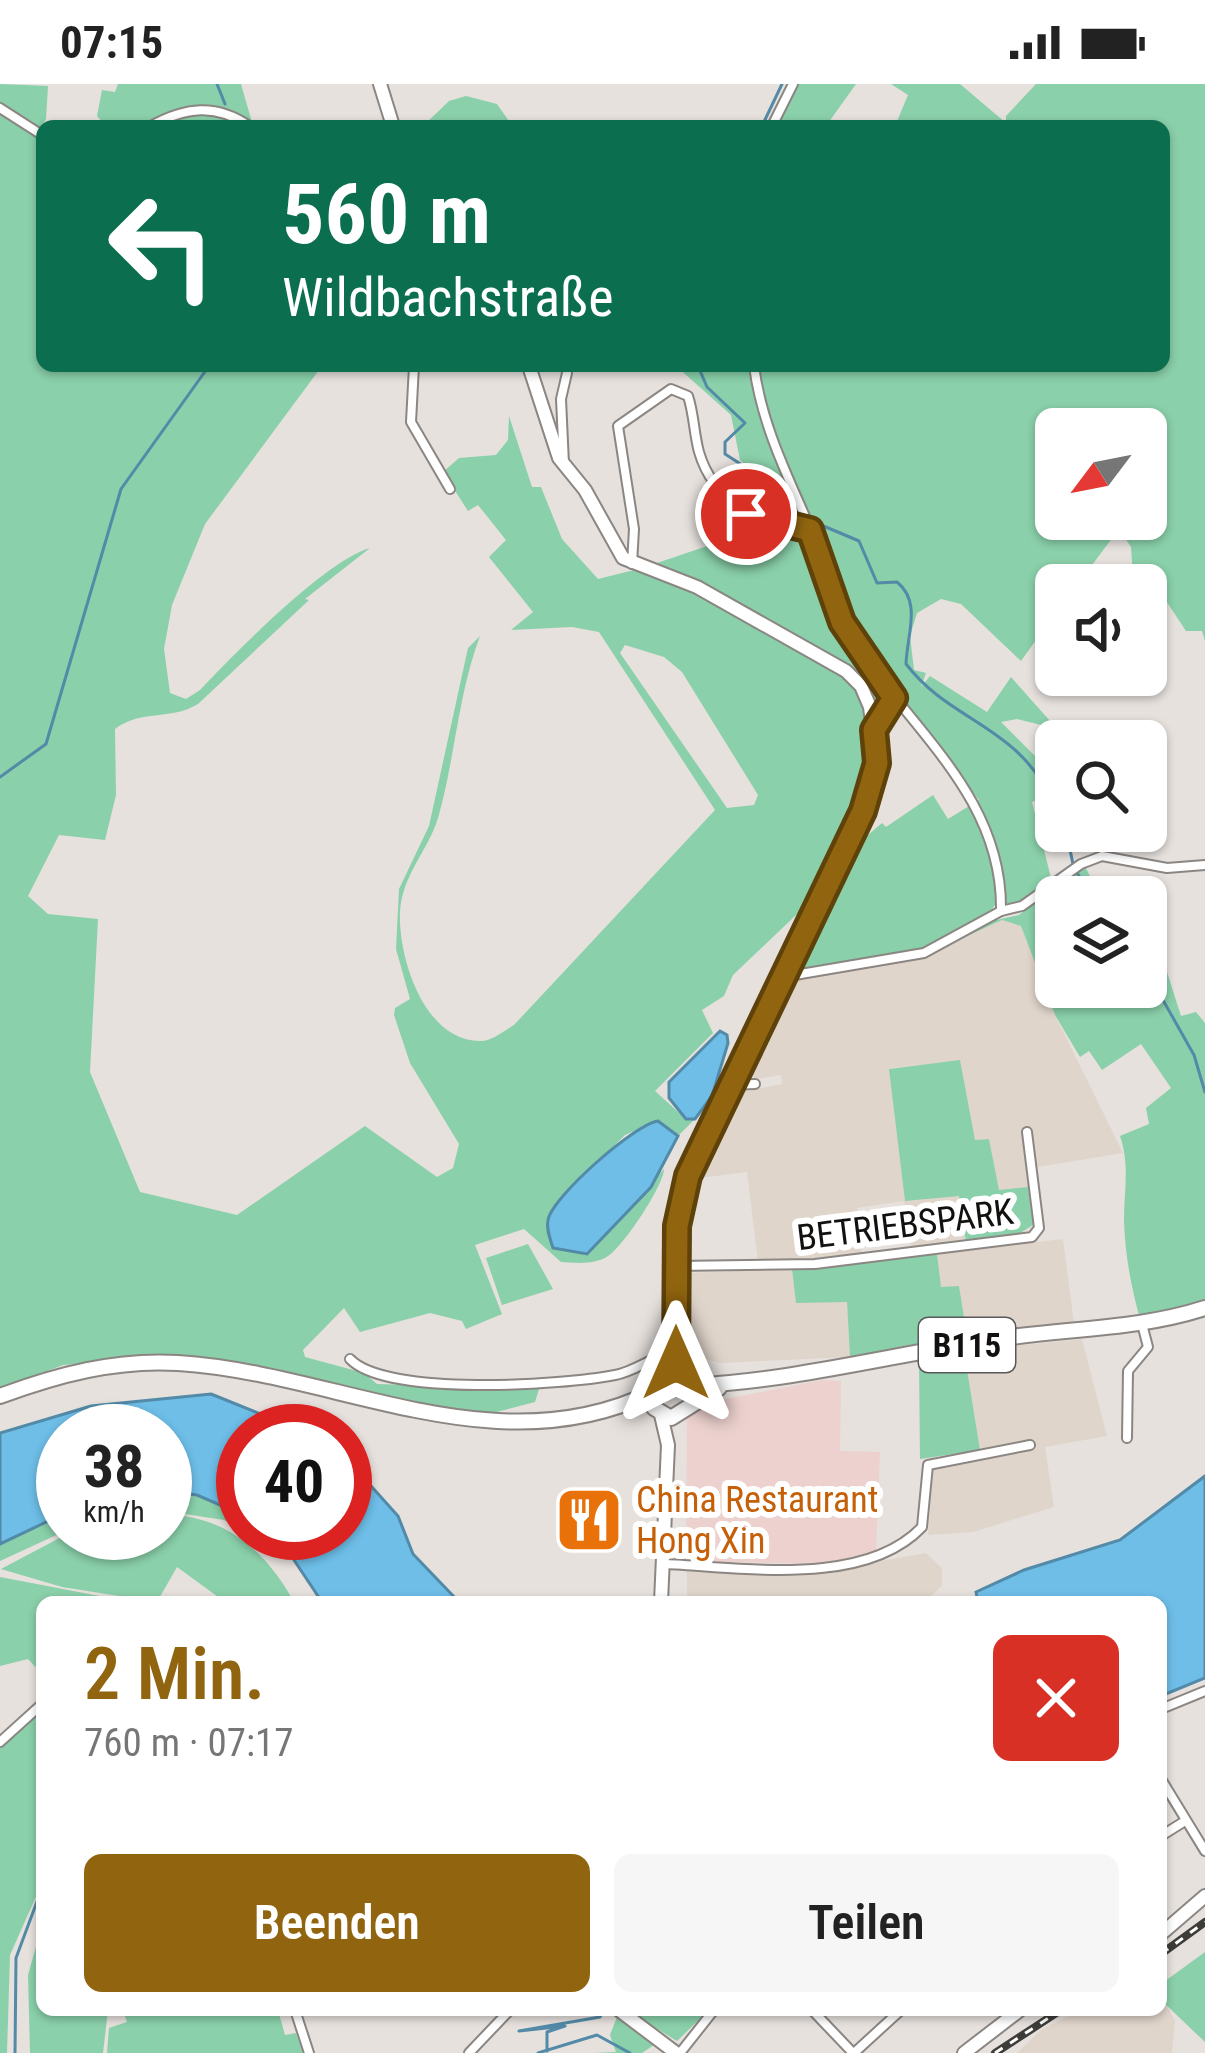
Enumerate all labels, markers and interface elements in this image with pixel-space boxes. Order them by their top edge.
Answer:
text: 07:15 [60,16,163,69]
text: 560 m [282,165,491,264]
icon: left [84,168,240,324]
text: Wildbachstraße [282,266,614,329]
north arrow [1035,408,1167,540]
map controls [1035,408,1167,1008]
pin [695,463,797,565]
icon: arrive [713,481,779,547]
button: sound [1035,564,1167,696]
button: search [1035,720,1167,852]
button: layers [1035,876,1167,1008]
street label: BETRIEBSPARK [794,1191,1016,1259]
position arrow [613,1300,739,1426]
road number: B115 [919,1318,1015,1372]
speed limit sign: 40 [216,1404,372,1560]
text: 38 [84,1431,144,1502]
place label: China Restaurant Hong Xin [636,1479,878,1562]
restaurant icon: China Restaurant Hong Xin [554,1485,624,1555]
text: km/h [83,1494,145,1529]
text: 2 Min. [84,1632,265,1717]
button: close [993,1635,1119,1761]
text: 760 m · 07:17 [84,1720,294,1766]
button: Beenden [84,1854,590,1992]
button: Teilen [614,1854,1119,1992]

